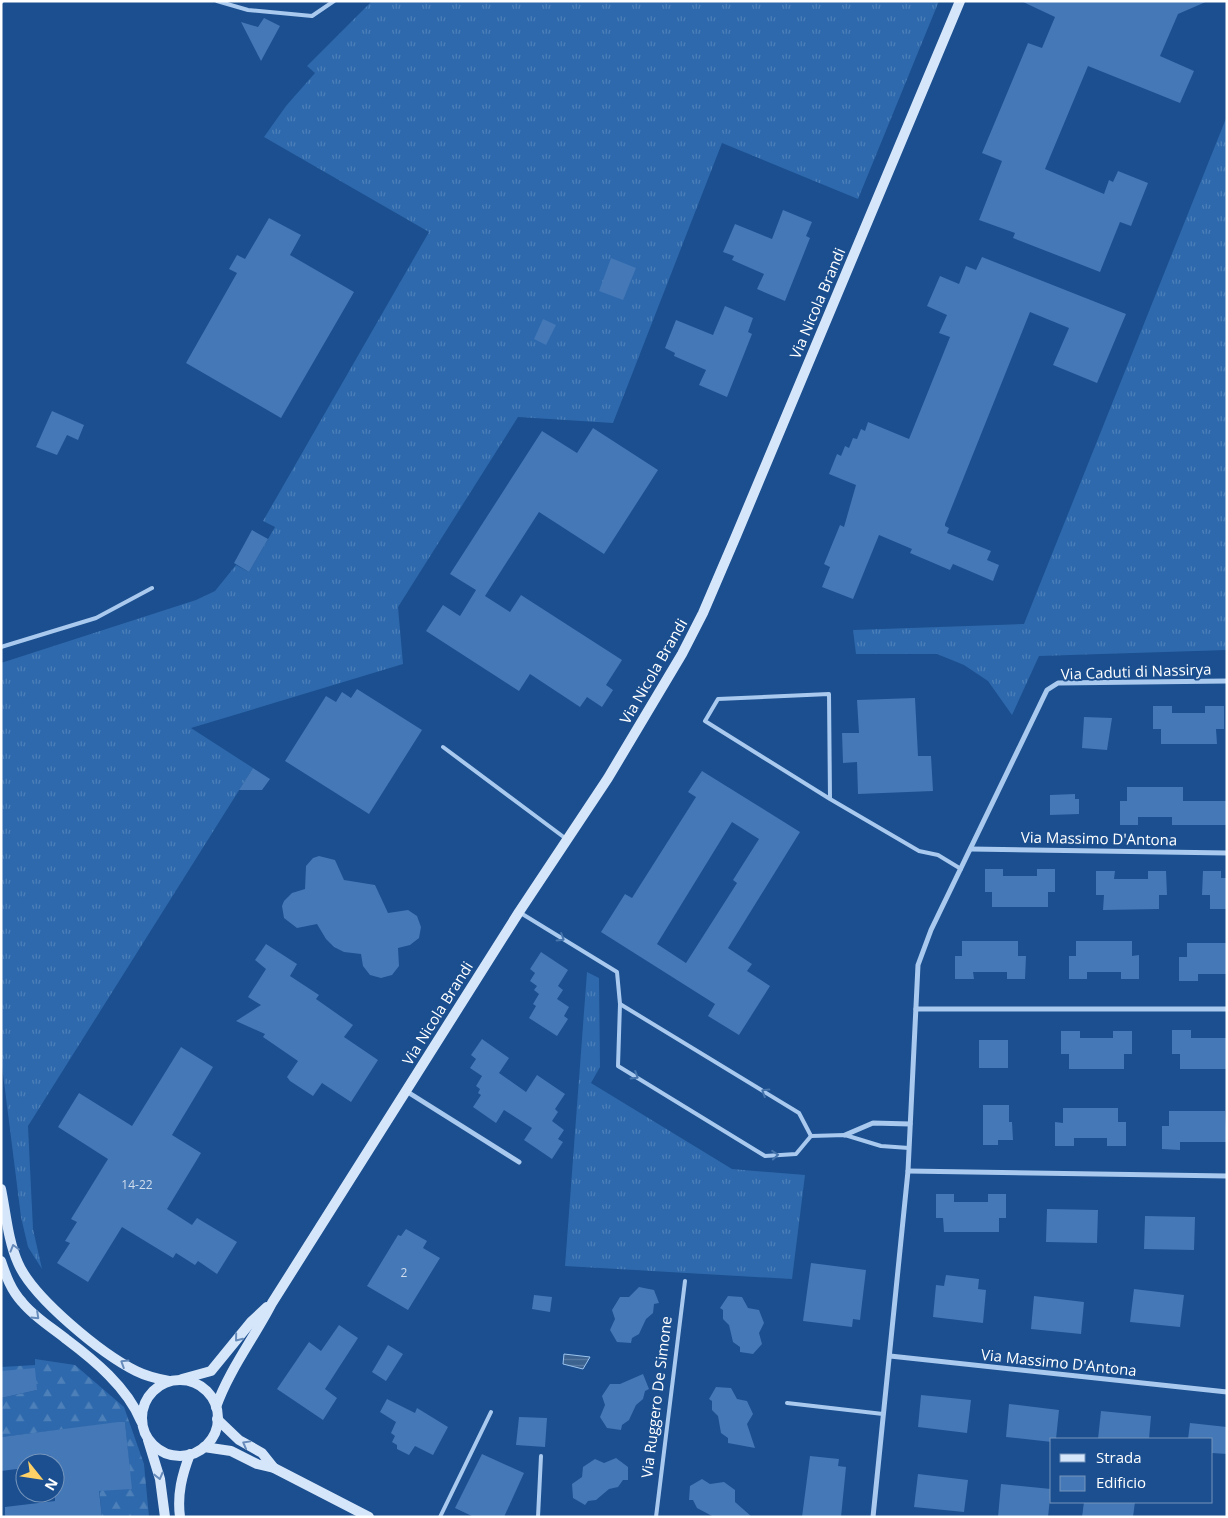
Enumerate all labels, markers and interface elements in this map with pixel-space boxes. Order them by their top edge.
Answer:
street label: Via Nicola Brandi [785,245,849,361]
street label: Via Nicola Brandi [615,615,691,727]
street label: Via Caduti di Nassirya [1060,658,1212,684]
street label: Via Massimo D'Antona [1021,827,1177,849]
one-way arrow [555,931,564,941]
street label: Via Nicola Brandi [397,957,477,1069]
one-way arrow [630,1070,639,1080]
one-way arrow [761,1089,770,1099]
one-way arrow [771,1150,779,1161]
house number: 14-22 [121,1176,153,1193]
one-way arrow [9,1245,19,1253]
house number: 2 [401,1264,408,1281]
one-way arrow [30,1310,39,1319]
street label: Via Ruggero De Simone [636,1315,676,1479]
one-way arrow [235,1332,243,1341]
street label: Via Massimo D'Antona [980,1344,1138,1380]
one-way arrow [120,1360,129,1370]
legend [1050,1438,1213,1503]
one-way arrow [242,1440,251,1450]
text: Strada [1096,1447,1142,1467]
north arrow [15,1453,65,1503]
one-way arrow [153,1472,164,1481]
text: Edificio [1096,1472,1146,1492]
text: N [41,1475,63,1494]

